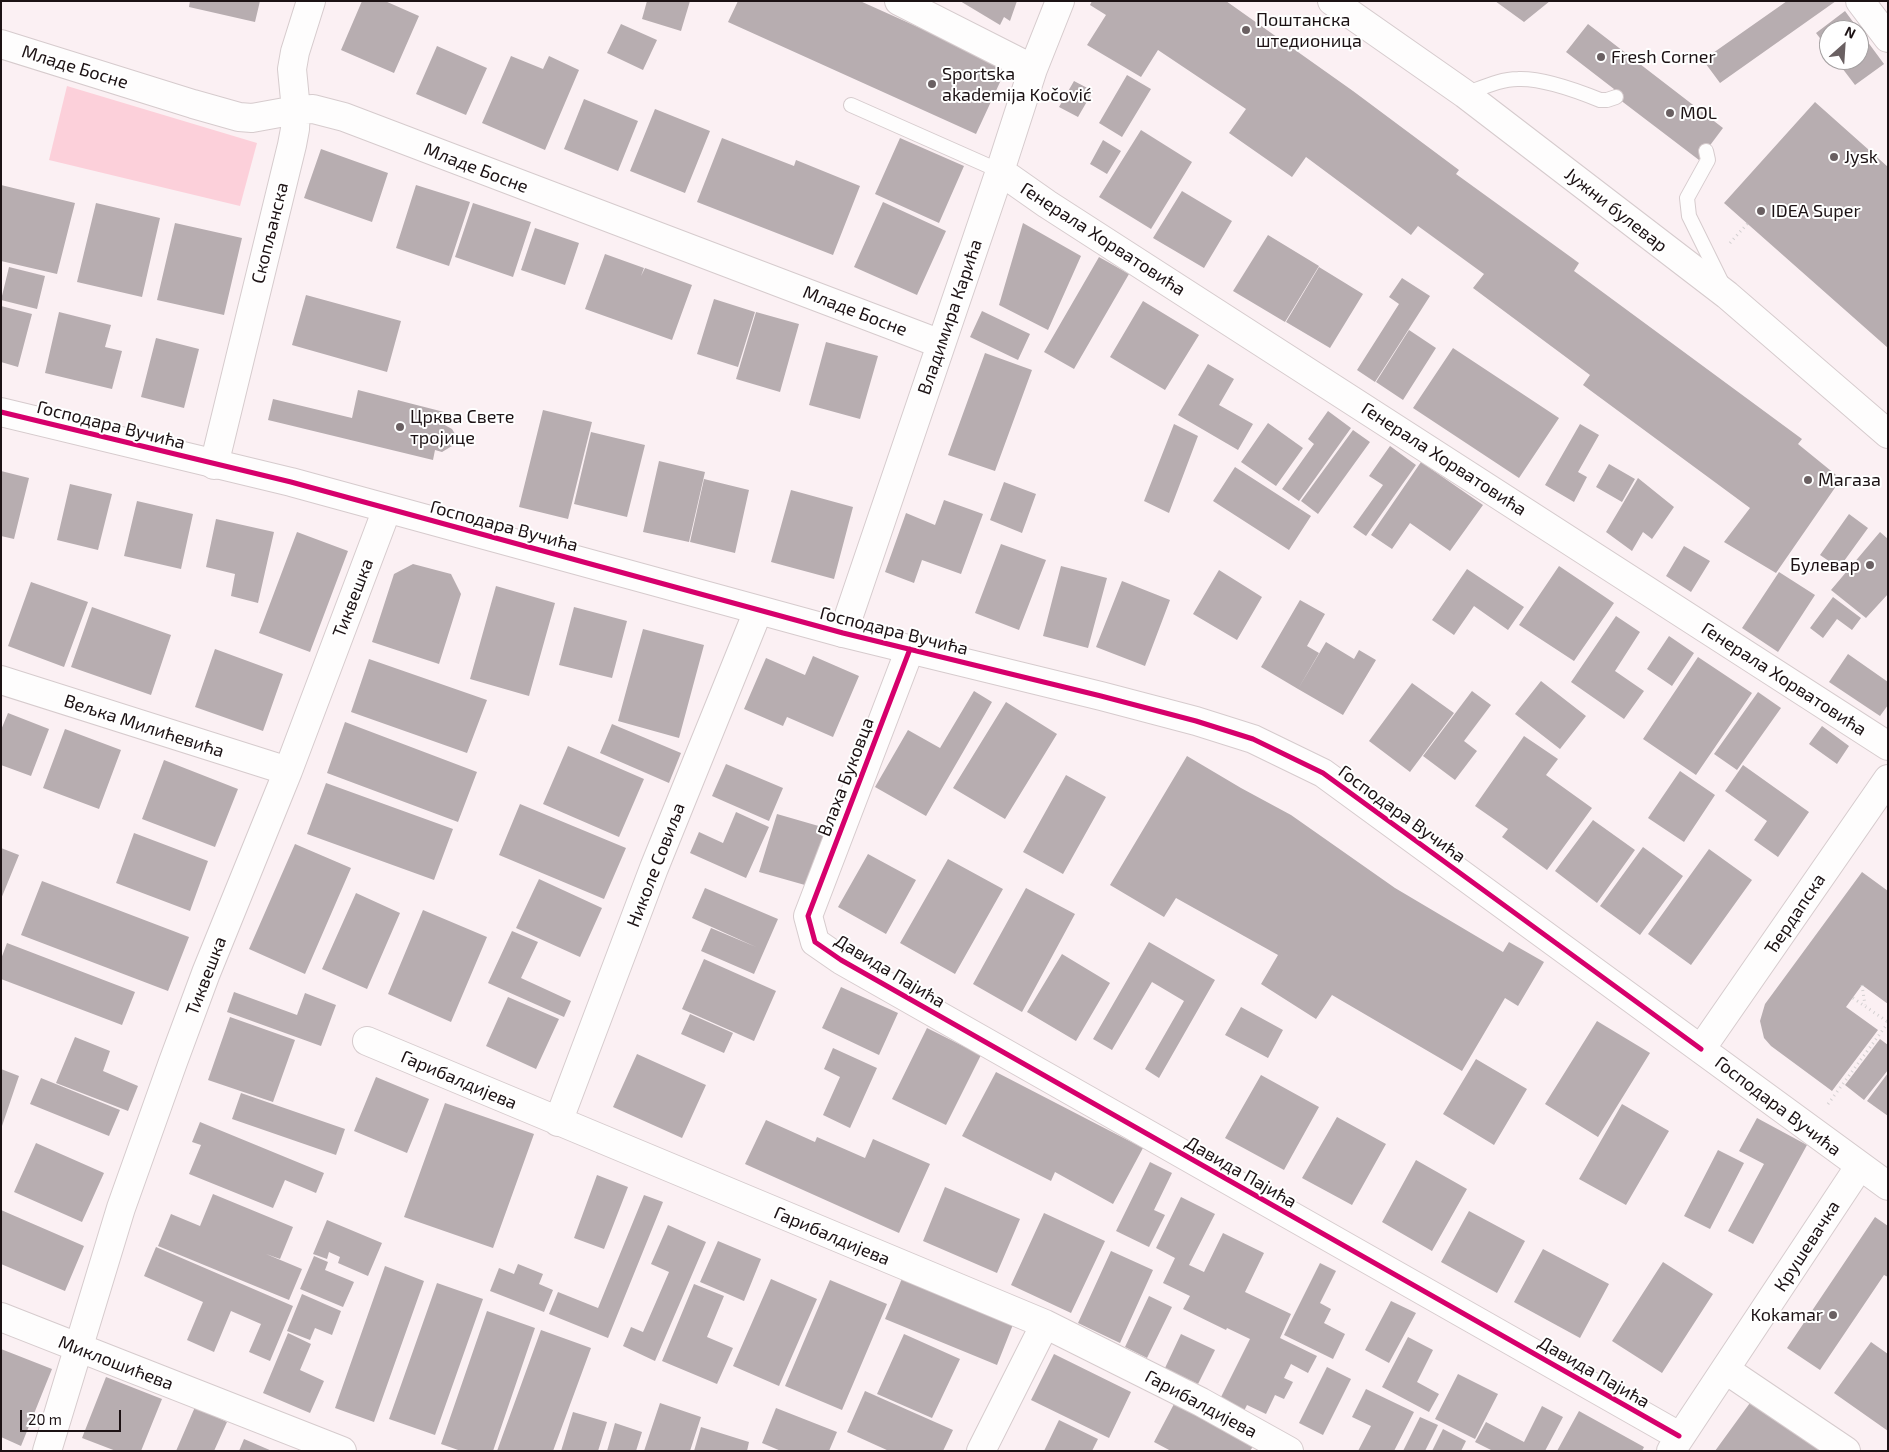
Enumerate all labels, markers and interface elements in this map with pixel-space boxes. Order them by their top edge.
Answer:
place label: Поштанска штедионица [1256,9,1362,52]
north arrow [1819,20,1869,70]
text: N [1842,22,1859,42]
marker: Поштанска штедионица [1240,24,1252,36]
street label: Младе Босне [19,41,131,93]
place label: Fresh Corner [1611,46,1716,68]
marker: Fresh Corner [1595,51,1607,63]
place label: Sportska akademija Kočović [942,63,1092,106]
marker: Sportska akademija Kočović [926,78,938,90]
place label: MOL [1680,102,1717,124]
marker: MOL [1664,107,1676,119]
street label: Младе Босне [421,138,531,198]
place label: Jysk [1844,146,1878,168]
marker: Jysk [1828,151,1840,163]
street label: Јужни булевар [1560,163,1672,257]
street label: Генерала Хорватовића [1016,178,1190,300]
street label: Скопљанска [247,180,293,286]
place label: IDEA Super [1771,200,1861,222]
marker: IDEA Super [1755,205,1767,217]
street label: Владимира Карића [913,236,987,398]
street label: Младе Босне [800,281,910,341]
street label: Господара Вучића [35,396,187,454]
street label: Генерала Хорватовића [1357,398,1531,520]
place label: Црква Свете тројице [410,406,514,448]
marker: Црква Свете тројице [394,421,406,433]
place label: Магаза [1818,469,1881,491]
marker: Магаза [1802,474,1814,486]
street label: Господара Вучића [428,496,580,556]
place label: Булевар [1790,554,1860,576]
street label: Тиквешка [328,555,378,641]
marker: Булевар [1864,559,1876,571]
street label: Господара Вучића [818,602,970,660]
street label: Генерала Хорватовића [1697,618,1871,740]
street label: Вељка Милићевића [61,690,227,762]
street label: Влаха Буковца [813,715,879,839]
street label: Господара Вучића [1334,761,1470,867]
street label: Николе Совиља [622,800,690,930]
street label: Ђердапска [1760,869,1830,959]
street label: Давида Пајића [831,930,949,1012]
street label: Тиквешка [181,933,231,1019]
street label: Гарибалдијева [398,1046,520,1114]
street label: Господара Вучића [1711,1052,1845,1160]
street label: Давида Пајића [1181,1131,1301,1213]
street label: Крушевачка [1770,1196,1844,1296]
street label: Гарибалдијева [771,1202,893,1270]
place label: Kokamar [1750,1304,1823,1326]
marker: Kokamar [1827,1309,1839,1321]
street label: Миклошићева [55,1331,177,1395]
street label: Давида Пајића [1534,1331,1654,1413]
street label: Гарибалдијева [1141,1365,1261,1443]
scale bar [22,1400,124,1432]
text: 20 m [28,1410,62,1428]

